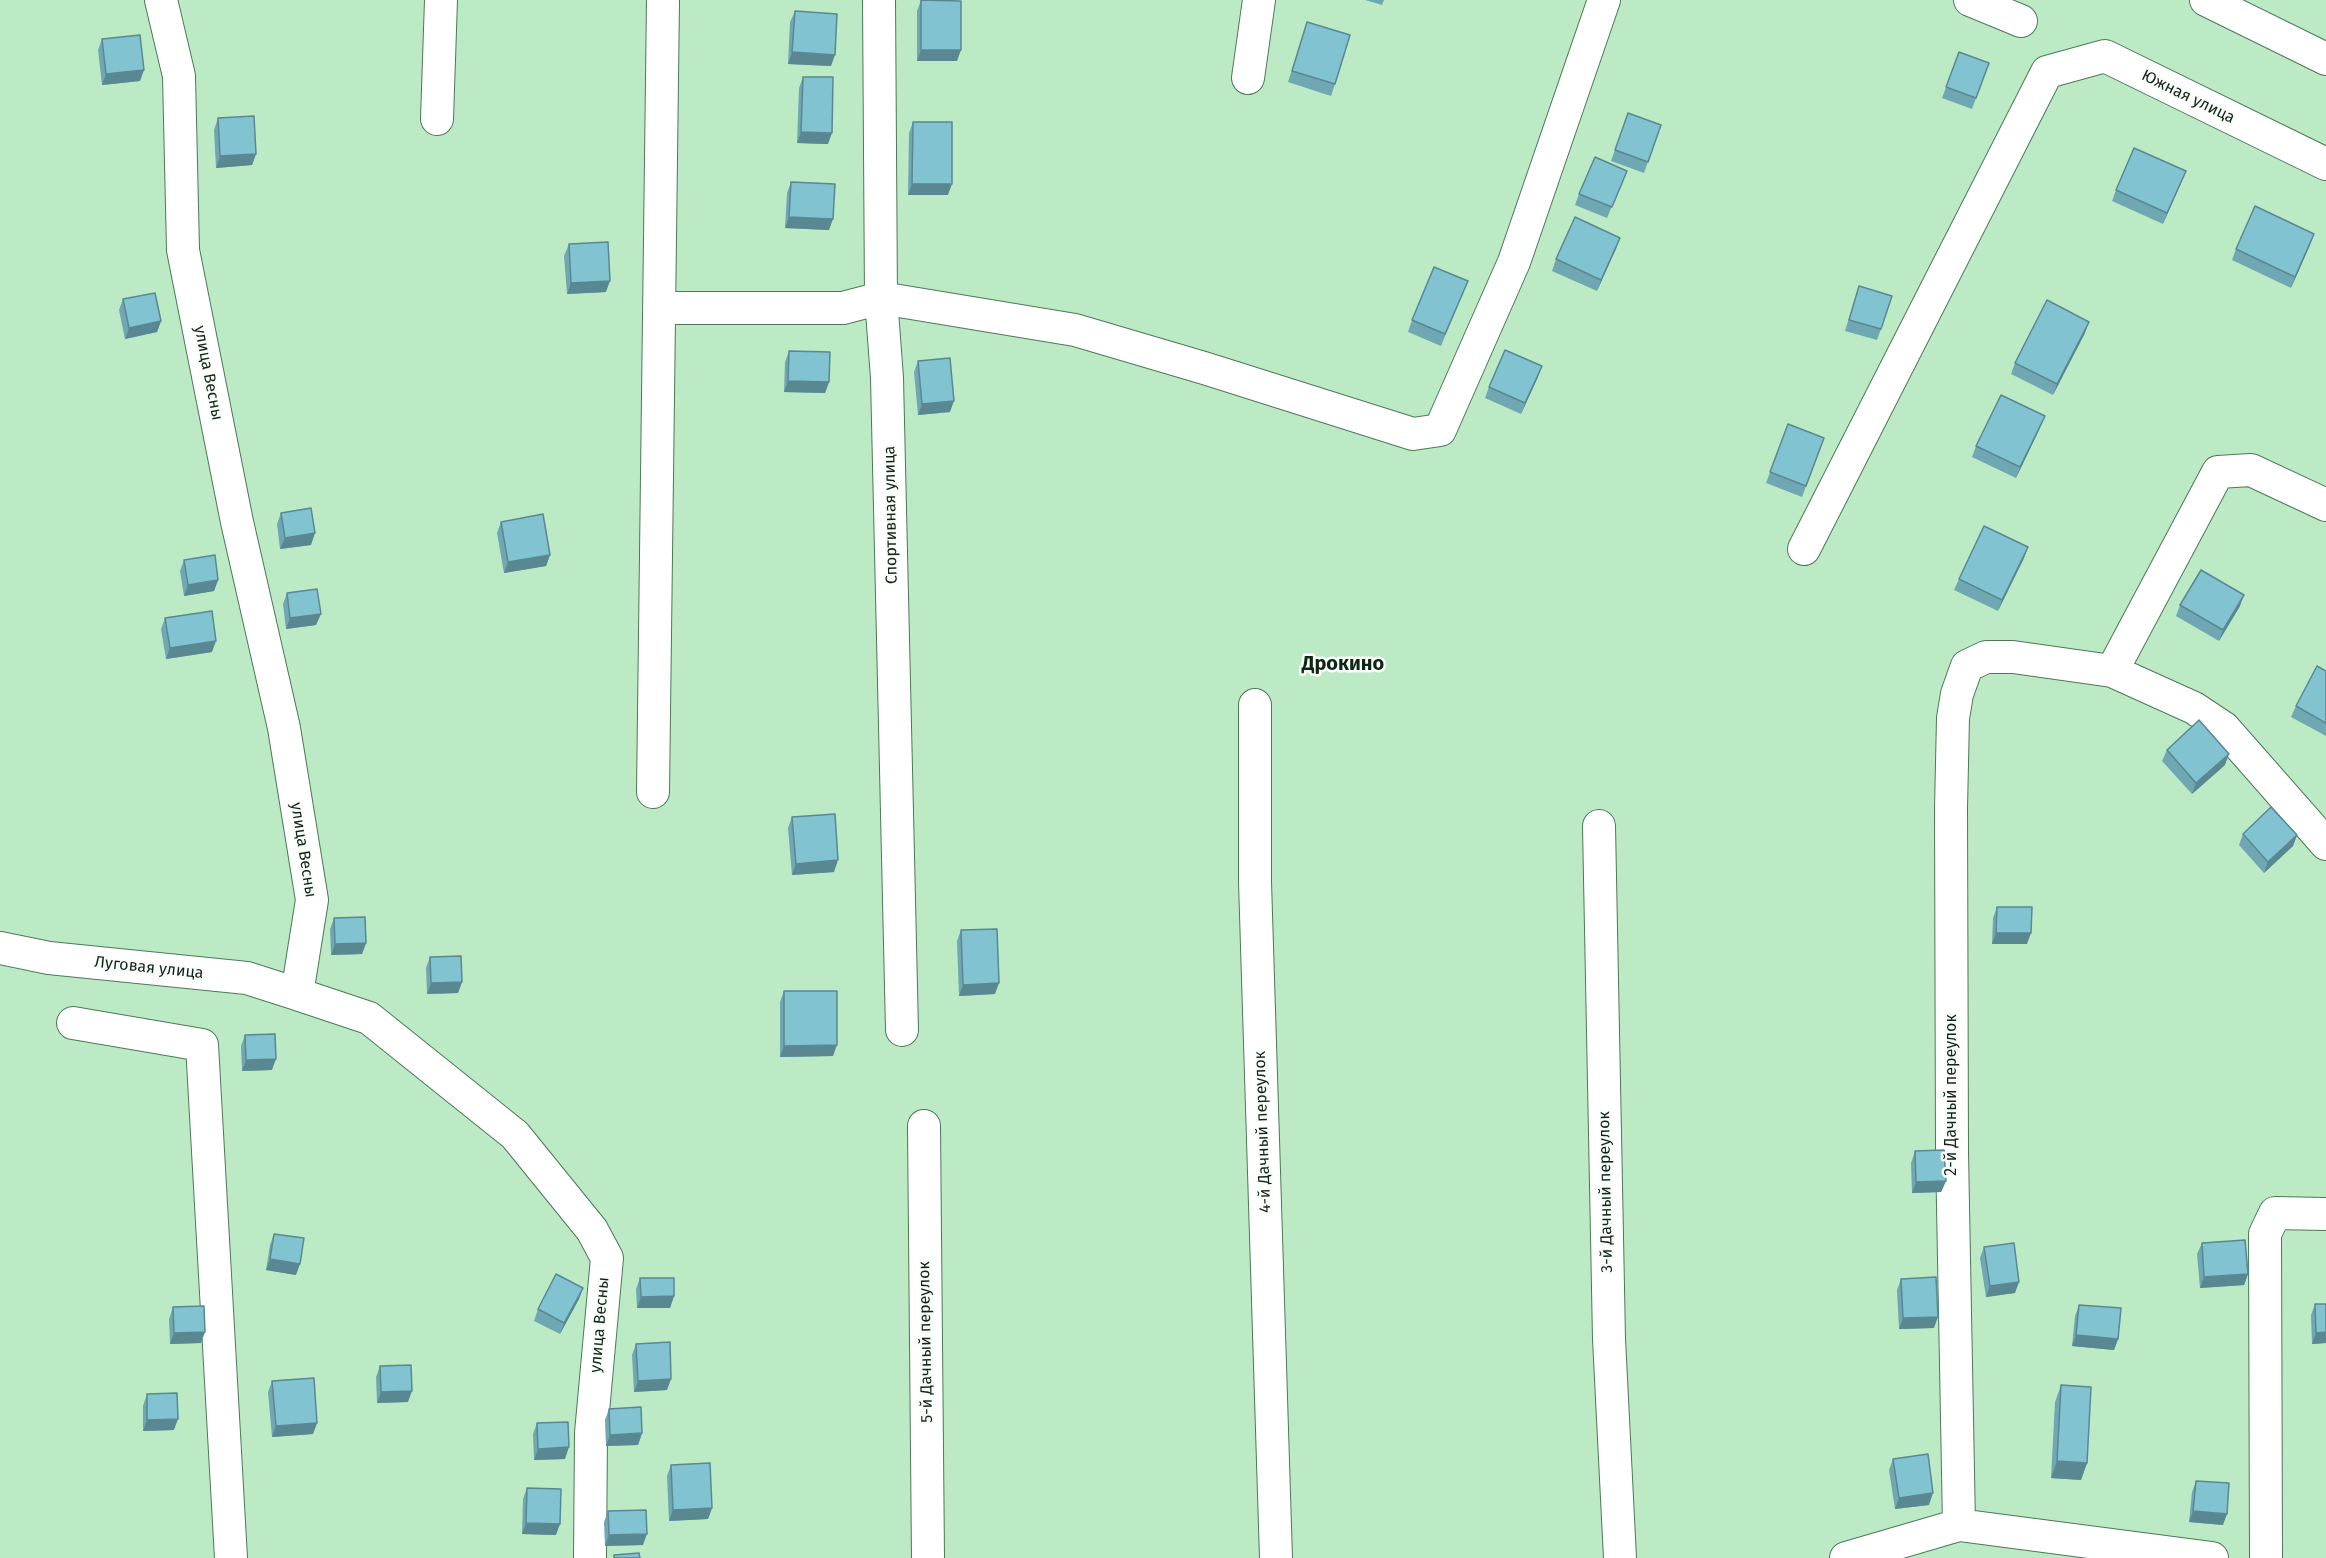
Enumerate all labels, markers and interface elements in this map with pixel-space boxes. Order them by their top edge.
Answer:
street label: Южная улица [2138,66,2238,128]
street label: улица Весны [189,324,227,422]
street label: Спортивная улица [880,446,902,584]
district label: Дрокино [1302,652,1384,676]
street label: улица Весны [286,801,320,899]
street label: Луговая улица [94,953,204,983]
street label: 2-й Дачный переулок [1942,1014,1962,1176]
street label: 4-й Дачный переулок [1251,1051,1275,1213]
street label: 3-й Дачный переулок [1595,1111,1617,1273]
street label: 5-й Дачный переулок [915,1261,937,1423]
street label: улица Весны [586,1276,614,1374]

